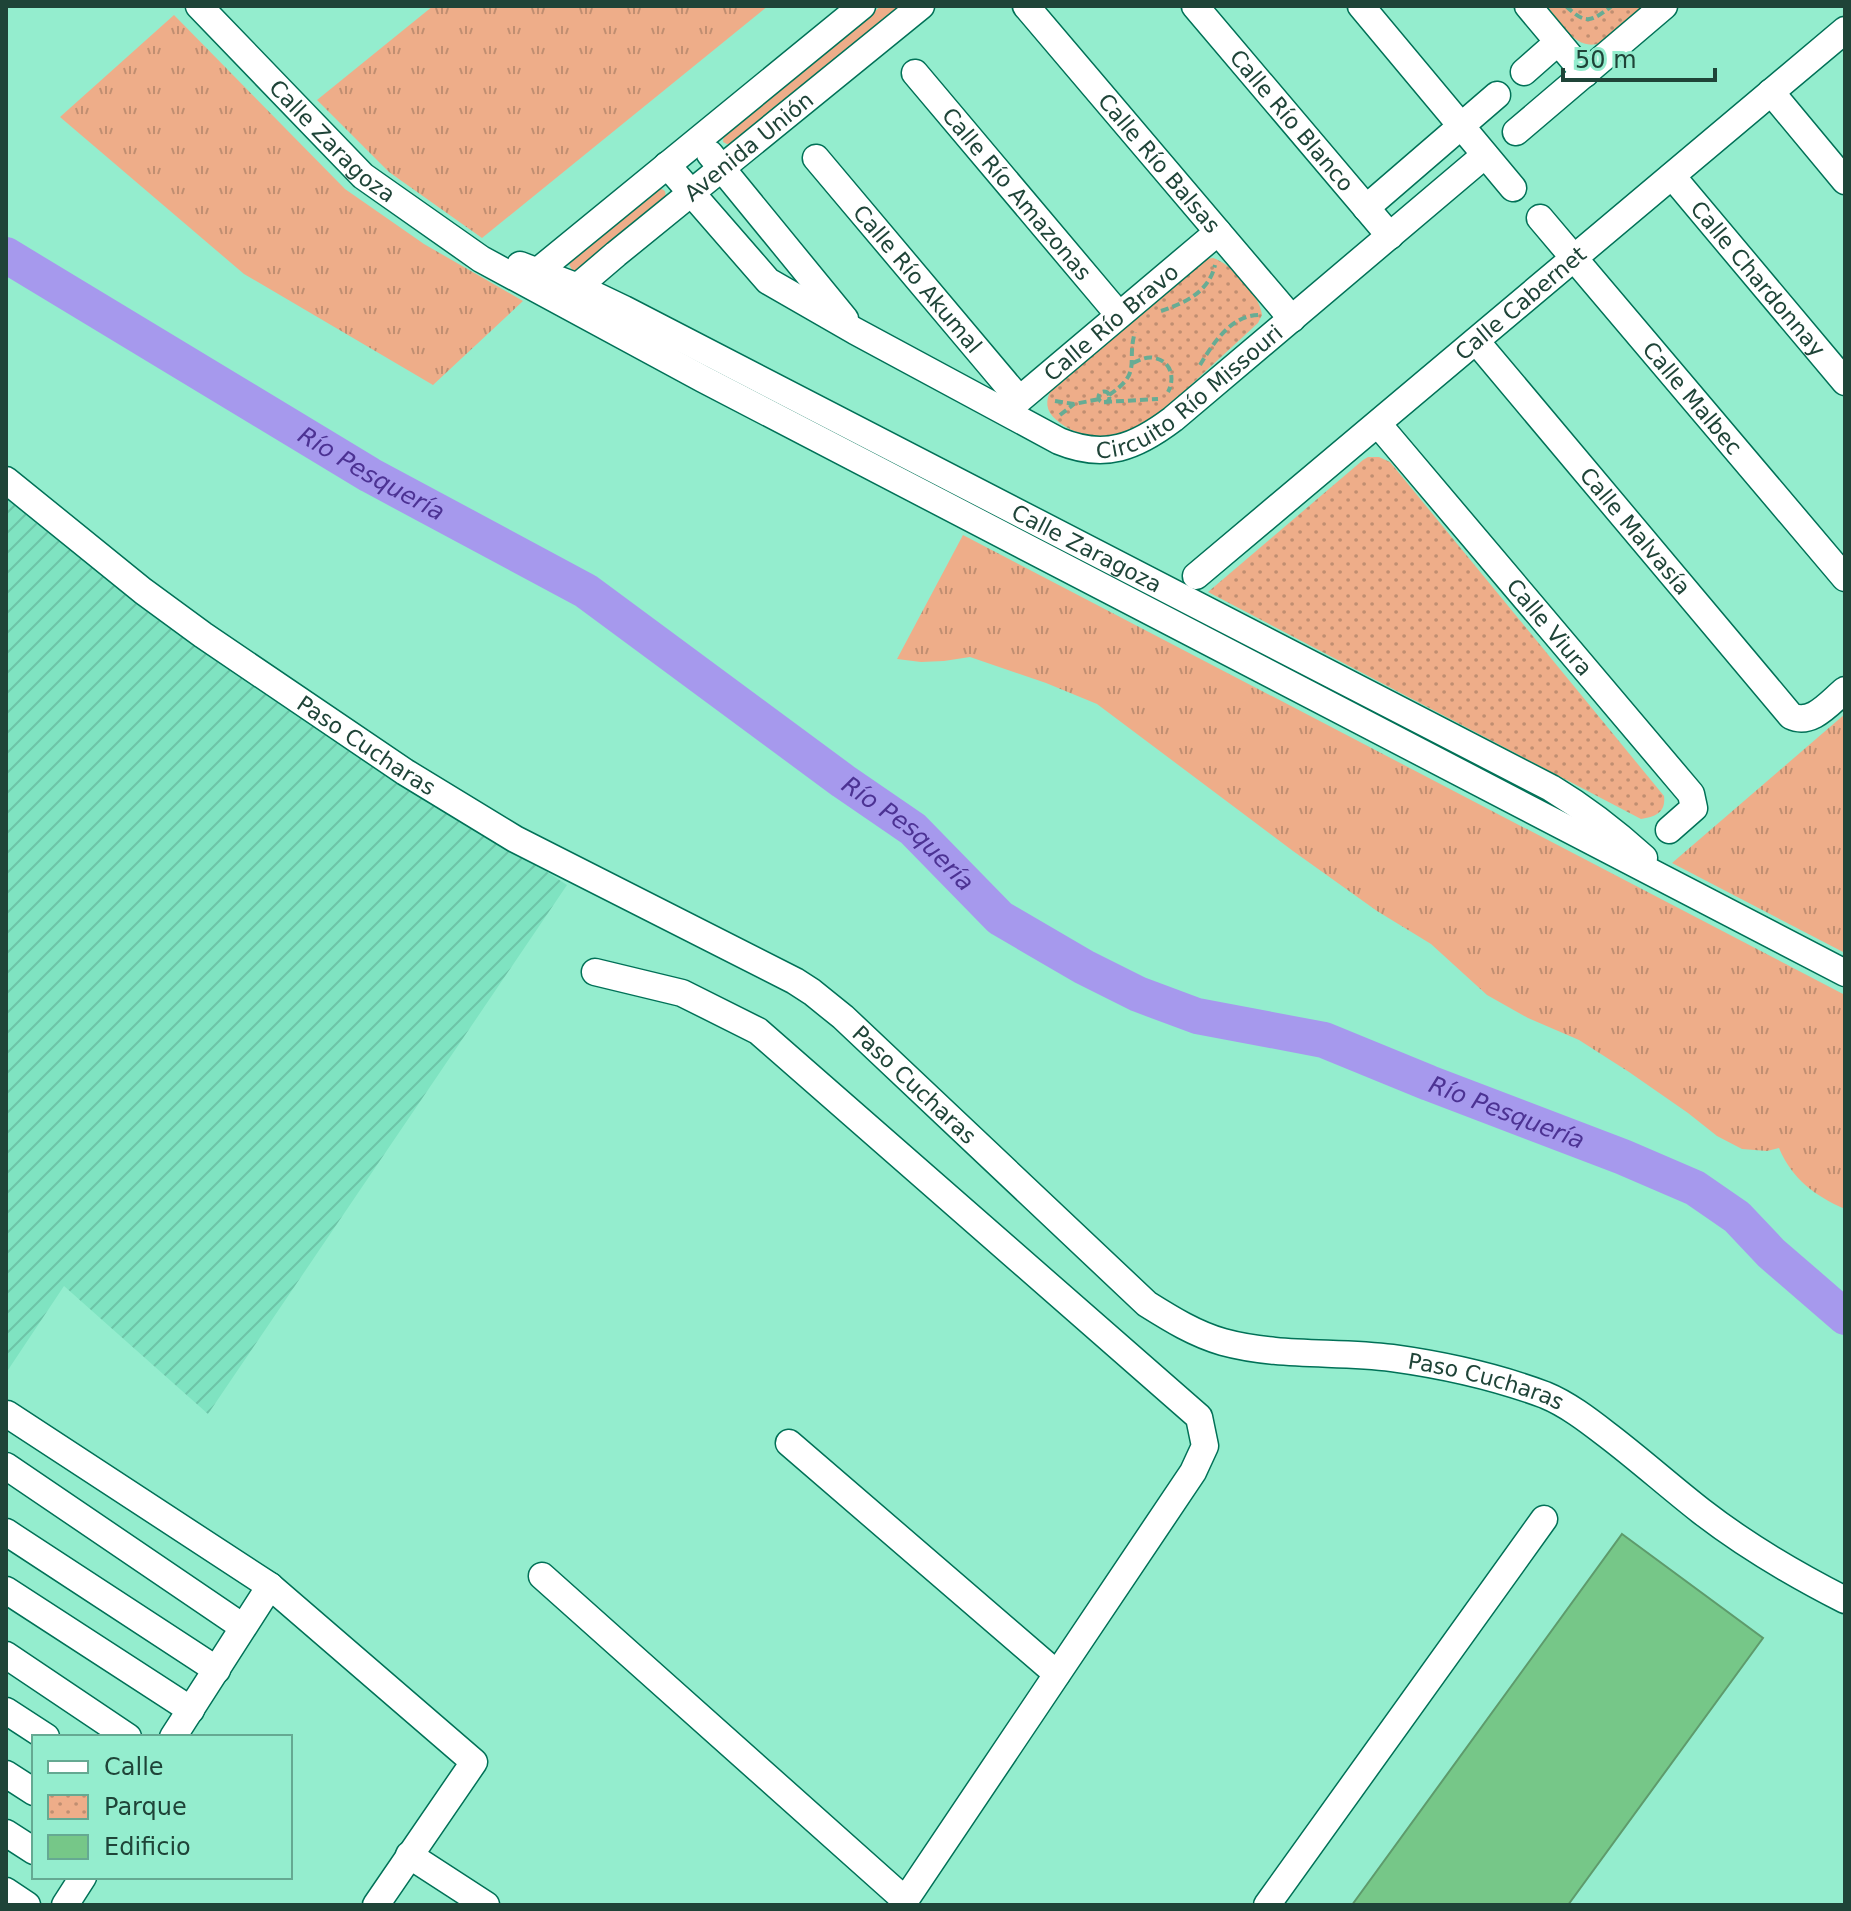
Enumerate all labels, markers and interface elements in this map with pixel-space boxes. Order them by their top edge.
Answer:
scale bar [1563,32,1715,82]
street label: Calle Río Blanco [1225,45,1359,197]
text: 50 m [1575,46,1637,74]
street label: Calle Zaragoza [264,75,400,208]
street label: Avenida Unión [680,87,818,206]
street label: Calle Río Balsas [1093,89,1225,238]
street label: Calle Río Amazonas [937,103,1096,285]
street label: Calle Chardonnay [1686,196,1830,362]
street label: Calle Río Akumal [848,200,987,358]
street label: Calle Cabernet [1450,241,1591,365]
street label: Calle Río Bravo [1039,259,1183,386]
street label: Circuito Río Missouri [1095,320,1288,463]
street label: Calle Malbec [1637,337,1747,460]
water label: Río Pesquería [293,421,449,526]
street label: Calle Malvasía [1575,463,1695,600]
street label: Calle Zaragoza [1007,500,1166,598]
street label: Calle Viura [1501,574,1597,681]
street label: Paso Cucharas [293,691,440,801]
water label: Río Pesquería [837,771,980,897]
street label: Paso Cucharas [847,1021,981,1149]
water label: Río Pesquería [1425,1070,1588,1155]
street label: Paso Cucharas [1406,1349,1568,1415]
legend [32,1735,292,1879]
text: Calle [104,1753,164,1781]
text: Parque [104,1793,187,1821]
text: Edificio [104,1833,191,1861]

